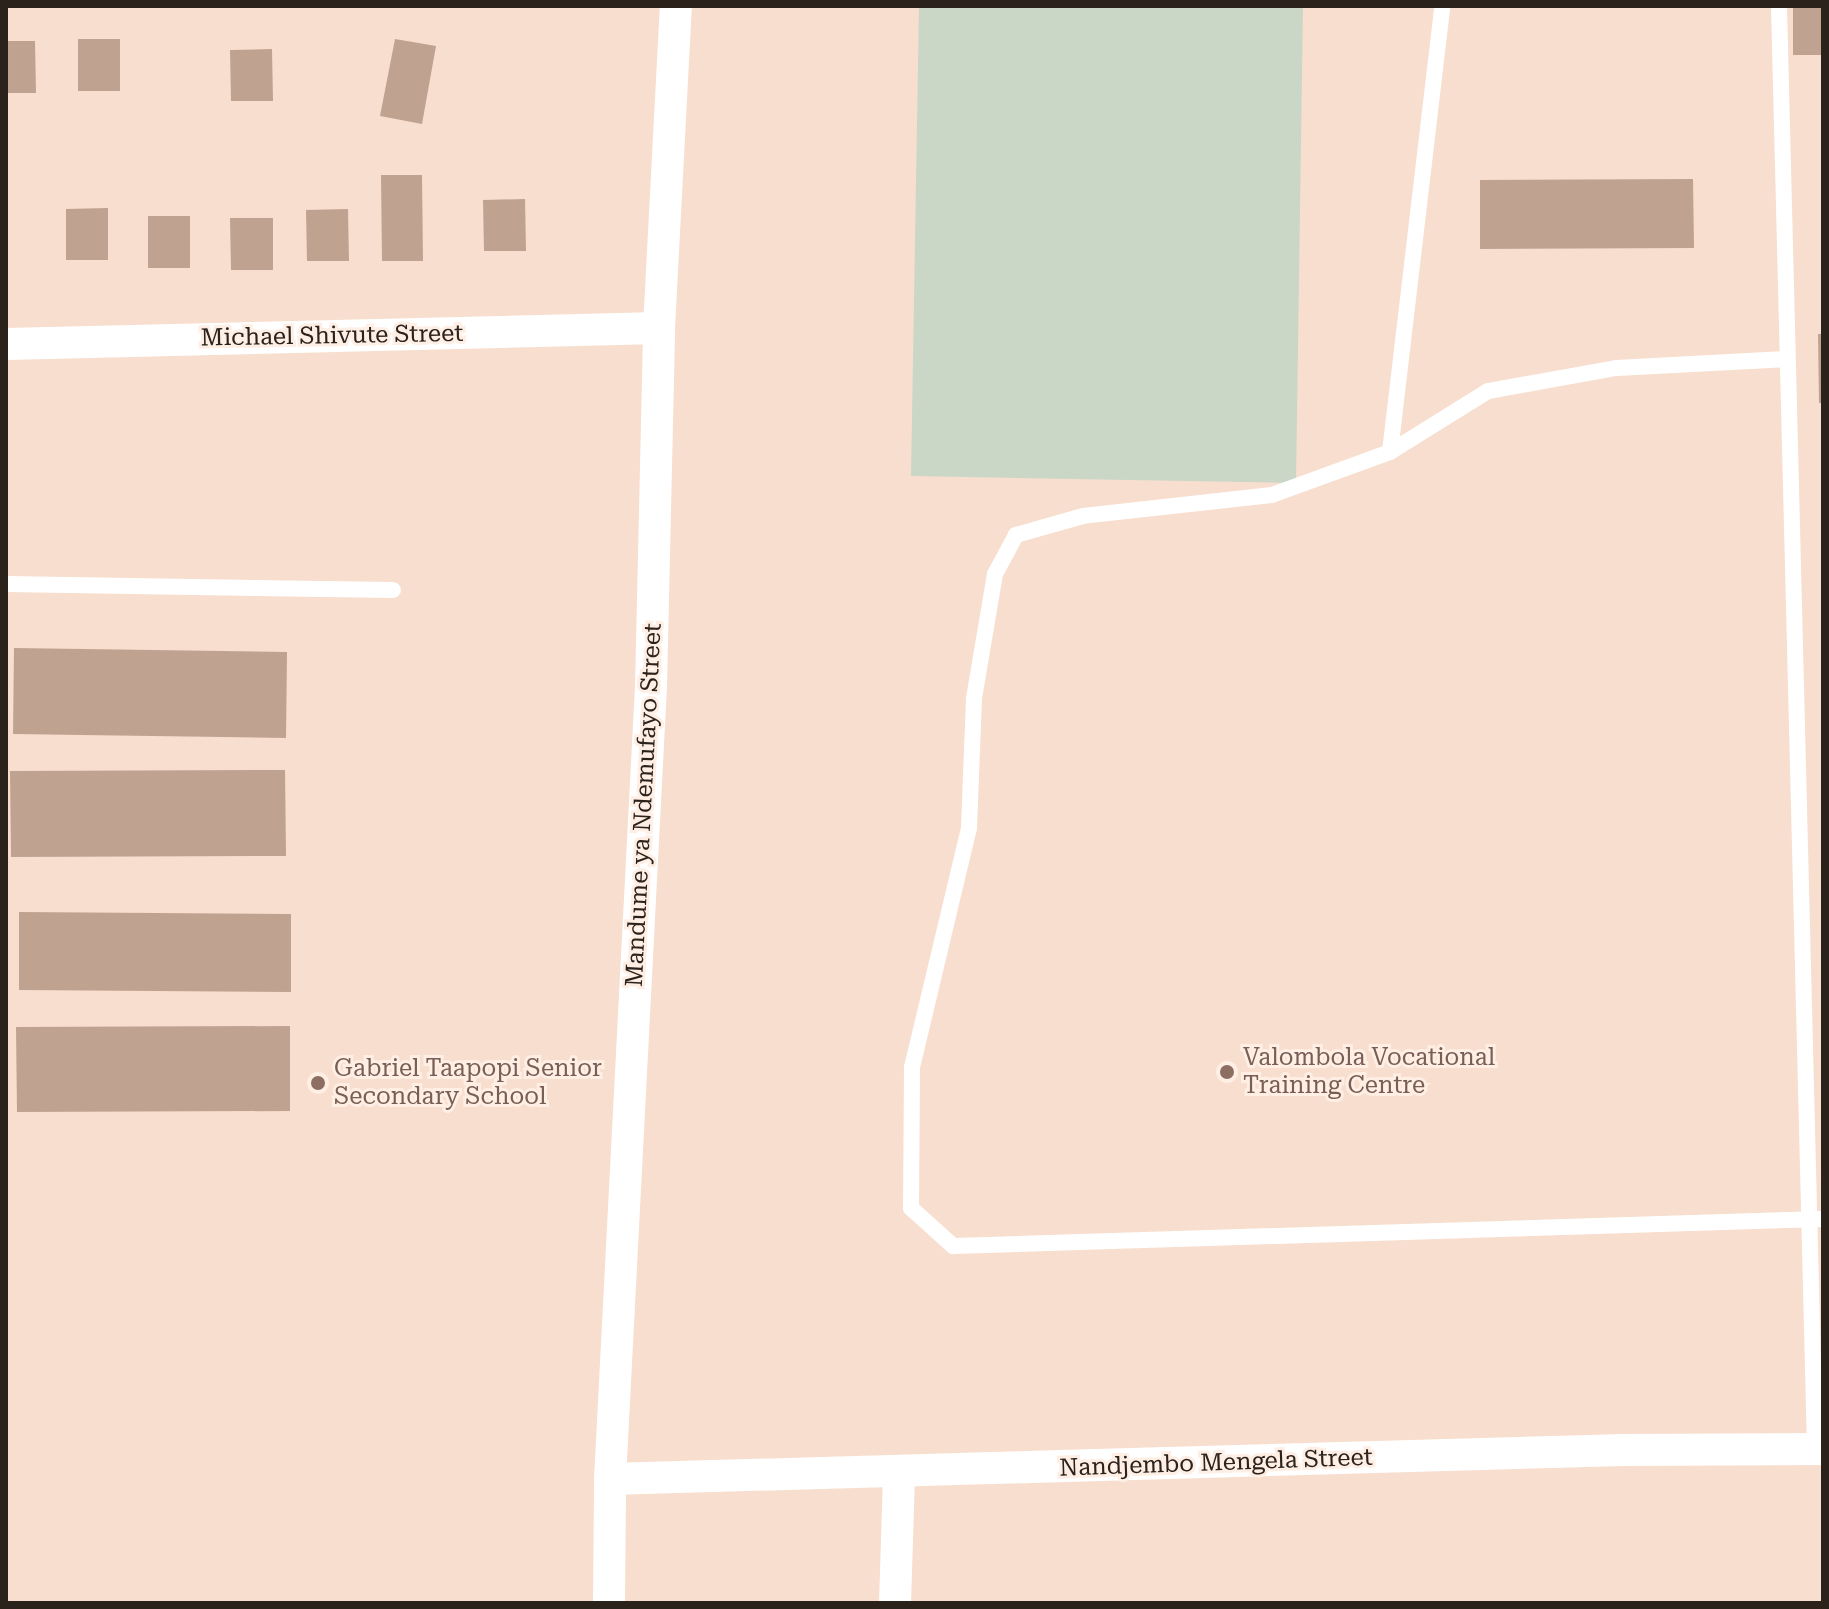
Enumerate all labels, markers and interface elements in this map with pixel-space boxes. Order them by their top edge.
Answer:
street label: Michael Shivute Street [200,319,464,353]
street label: Mandume ya Ndemufayo Street [620,622,668,988]
place label: Valombola Vocational Training Centre [1243,1044,1495,1100]
place label: Gabriel Taapopi Senior Secondary School [334,1055,602,1111]
marker: Valombola Vocational Training Centre [1218,1063,1236,1081]
marker: Gabriel Taapopi Senior Secondary School [309,1074,327,1092]
street label: Nandjembo Mengela Street [1059,1443,1373,1483]

